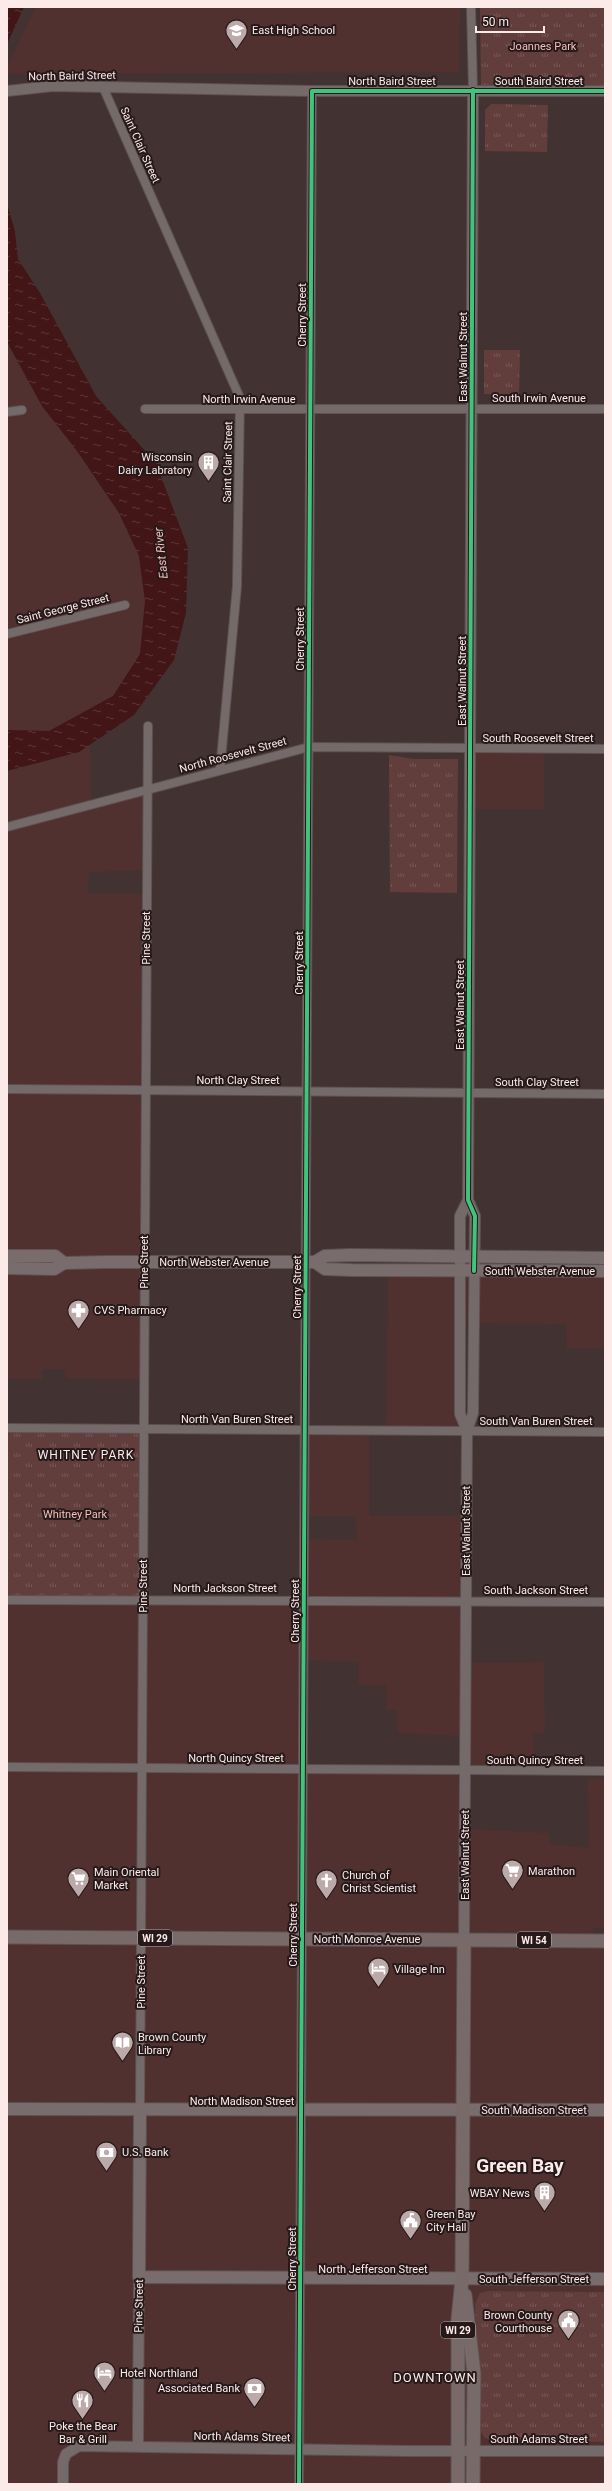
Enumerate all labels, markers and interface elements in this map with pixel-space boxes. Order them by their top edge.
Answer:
scale bar [476,8,544,34]
text: 50 m [482,15,509,29]
school or university icon: East High School [224,17,250,50]
place label: East High School [252,24,335,37]
park label: Joannes Park [510,40,577,53]
street label: North Baird Street [28,69,116,83]
street label: North Baird Street [348,75,436,88]
street label: South Baird Street [495,75,584,88]
street label: Saint Clair Street [117,105,163,185]
street label: Cherry Street [296,283,309,347]
street label: East Walnut Street [457,312,470,402]
street label: South Irwin Avenue [492,392,586,405]
street label: North Irwin Avenue [202,393,296,406]
street label: Saint Clair Street [221,421,235,503]
building icon: Wisconsin Dairy Labratory [195,450,221,483]
place label: Wisconsin Dairy Labratory [118,451,193,477]
water label: East River [151,526,171,579]
street label: Saint George Street [16,591,111,627]
street label: Cherry Street [294,607,307,671]
street label: East Walnut Street [456,636,469,726]
street label: South Roosevelt Street [482,732,594,745]
street label: North Roosevelt Street [178,734,288,776]
street label: Pine Street [140,911,153,965]
street label: Cherry Street [293,931,306,995]
street label: East Walnut Street [454,960,467,1050]
street label: North Clay Street [196,1074,280,1087]
street label: South Clay Street [495,1076,579,1089]
street label: Pine Street [138,1235,151,1289]
street label: Cherry Street [291,1255,304,1319]
street label: North Webster Avenue [159,1256,269,1269]
street label: South Webster Avenue [485,1265,595,1278]
pharmacy icon: CVS Pharmacy [65,1297,91,1330]
place label: CVS Pharmacy [94,1304,168,1317]
street label: North Van Buren Street [181,1413,294,1426]
street label: South Van Buren Street [480,1415,593,1428]
district label: WHITNEY PARK [38,1448,134,1462]
street label: East Walnut Street [460,1486,473,1576]
park label: Whitney Park [43,1508,107,1521]
street label: Pine Street [137,1559,150,1613]
street label: Cherry Street [289,1579,302,1643]
street label: North Jackson Street [173,1582,277,1595]
street label: South Jackson Street [484,1584,589,1597]
street label: North Quincy Street [188,1752,284,1765]
street label: South Quincy Street [487,1754,584,1767]
street label: East Walnut Street [459,1810,472,1900]
supermarket icon: Marathon [500,1858,526,1891]
supermarket icon: Main Oriental Market [65,1865,91,1898]
place label: Marathon [528,1865,575,1878]
place label: Main Oriental Market [94,1866,159,1892]
church icon: Church of Christ Scientist [313,1868,339,1901]
place label: Church of Christ Scientist [342,1869,416,1895]
street label: Cherry Street [287,1903,300,1967]
road number: WI 29 [138,1930,172,1946]
road number: WI 54 [517,1932,551,1948]
street label: North Monroe Avenue [314,1933,421,1946]
street label: Pine Street [135,1955,148,2009]
hotel icon: Village Inn [365,1956,391,1989]
place label: Village Inn [394,1963,445,1976]
library icon: Brown County Library [109,2030,135,2063]
place label: Brown County Library [138,2031,207,2057]
street label: North Madison Street [190,2095,295,2108]
street label: South Madison Street [481,2104,587,2117]
bank icon: U.S. Bank [93,2139,119,2172]
place label: U.S. Bank [122,2146,169,2159]
district label: Green Bay [476,2154,564,2177]
building icon: WBAY News [532,2180,558,2213]
place label: WBAY News [470,2187,530,2200]
public building icon: Green Bay City Hall [397,2207,423,2240]
place label: Green Bay City Hall [426,2208,476,2234]
street label: Cherry Street [286,2227,299,2291]
street label: North Jefferson Street [318,2263,428,2276]
street label: South Jefferson Street [479,2273,589,2286]
street label: Pine Street [132,2279,146,2333]
public building icon: Brown County Courthouse [555,2308,581,2341]
place label: Brown County Courthouse [484,2309,553,2335]
road number: WI 29 [441,2322,475,2338]
hotel icon: Hotel Northland [91,2360,117,2393]
place label: Hotel Northland [120,2367,198,2380]
district label: DOWNTOWN [393,2370,477,2385]
bank icon: Associated Bank [242,2375,268,2408]
place label: Associated Bank [158,2382,240,2395]
restaurant icon: Poke the Bear Bar & Grill [70,2387,96,2420]
place label: Poke the Bear Bar & Grill [49,2420,117,2446]
street label: North Adams Street [193,2430,291,2444]
street label: South Adams Street [490,2433,588,2446]

